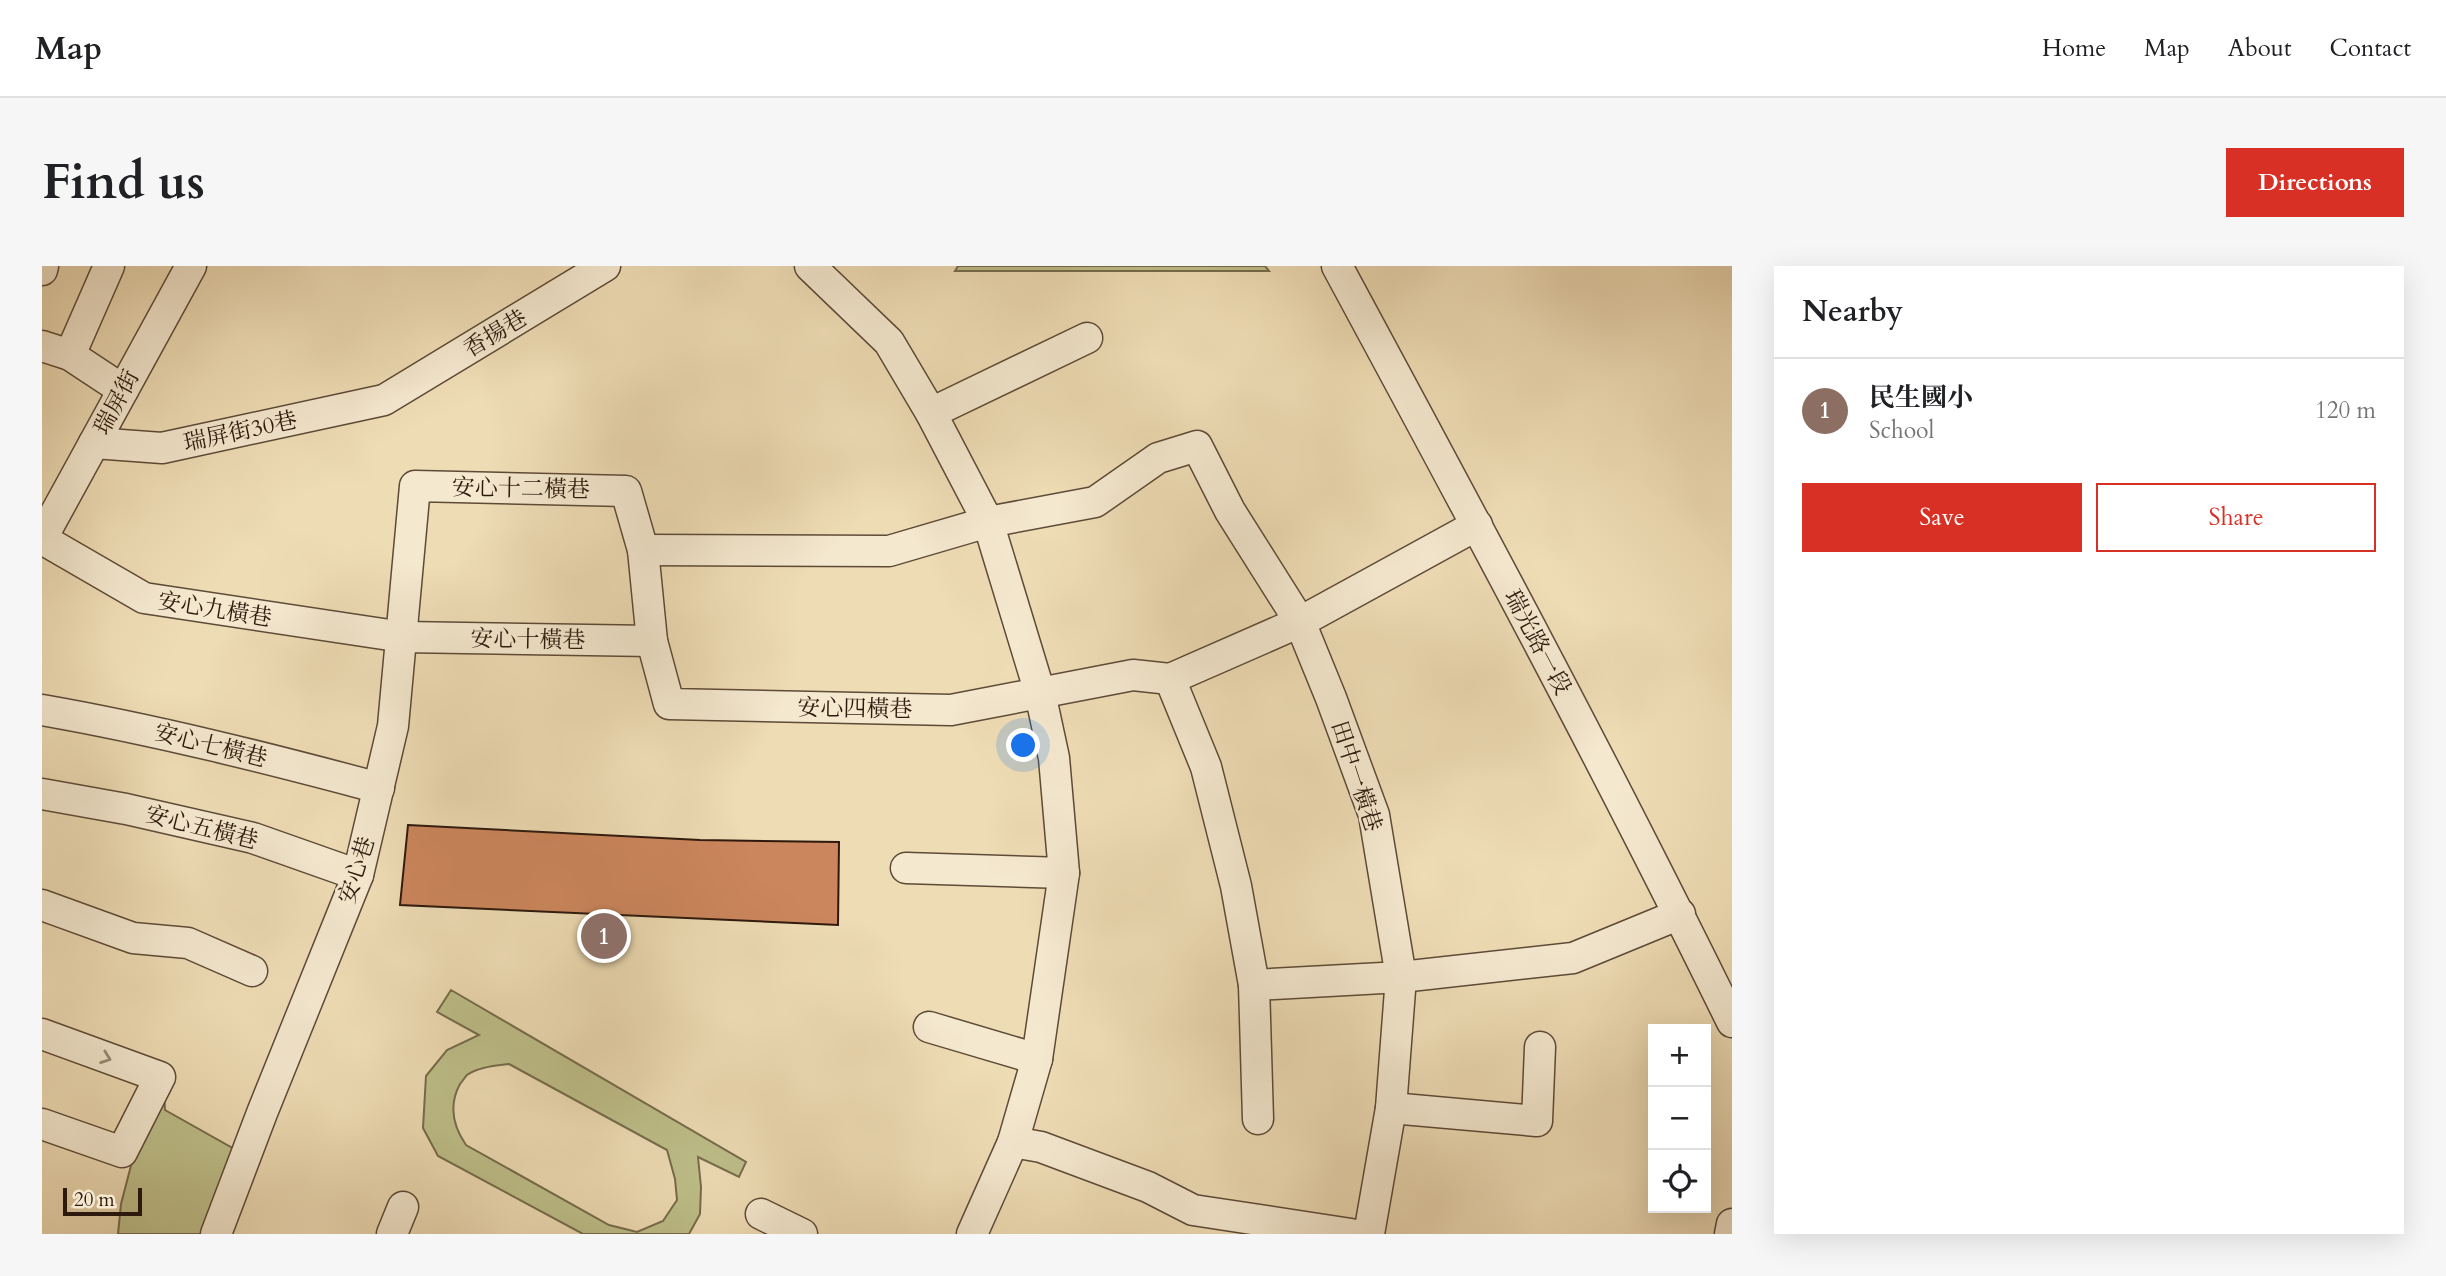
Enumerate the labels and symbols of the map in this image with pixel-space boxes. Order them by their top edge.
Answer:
street label: 香揚巷 [458,302,533,364]
street label: 瑞屏街 [87,364,146,440]
street label: 瑞屏街30巷 [180,404,300,459]
street label: 安心十二橫巷 [452,472,590,505]
street label: 瑞光路一段 [1497,584,1578,700]
street label: 安心九橫巷 [156,585,274,634]
street label: 安心十橫巷 [470,623,586,656]
street label: 安心四橫巷 [797,692,913,725]
street label: 安心七橫巷 [151,717,270,774]
street label: 田中一橫巷 [1324,717,1389,836]
your location [1006,728,1040,762]
street label: 安心五橫巷 [142,799,261,856]
street label: 安心巷 [331,833,382,908]
pin: 1 [581,910,627,962]
one-way arrow [100,1049,112,1063]
scale bar [63,1185,142,1217]

